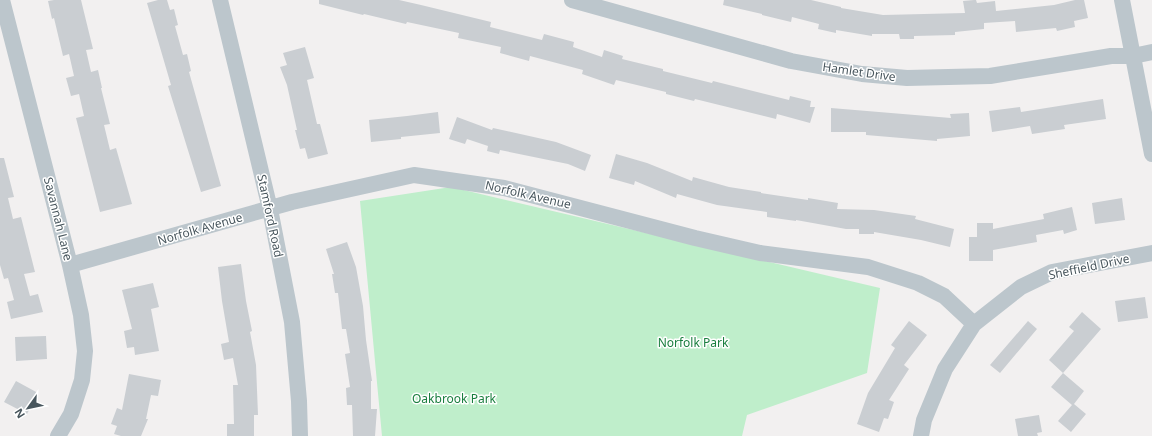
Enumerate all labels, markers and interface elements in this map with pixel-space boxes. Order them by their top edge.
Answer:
street label: Hamlet Drive [821,58,897,85]
street label: Stamford Road [253,173,288,259]
street label: Savannah Lane [40,175,77,263]
street label: Norfolk Avenue [484,176,573,213]
street label: Norfolk Avenue [155,208,244,249]
street label: Sheffield Drive [1047,250,1131,283]
park label: Norfolk Park [658,334,729,351]
north arrow [8,388,48,428]
park label: Oakbrook Park [412,390,497,407]
text: N [10,406,28,422]

